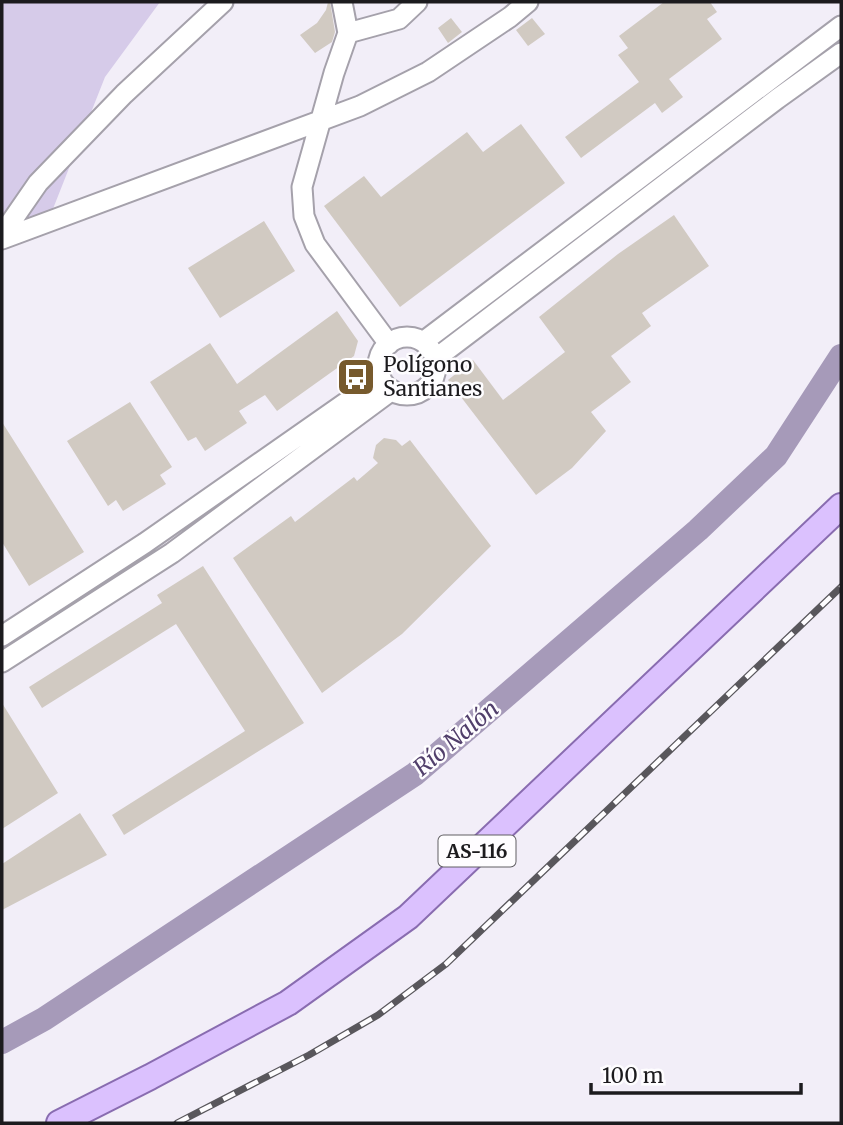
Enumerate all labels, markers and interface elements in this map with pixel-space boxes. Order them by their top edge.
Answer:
place label: Polígono Santianes [383,351,482,402]
bus stop icon: Polígono Santianes [335,356,377,398]
water label: Río Nalón [407,694,504,782]
road number: AS-116 [438,836,516,866]
scale bar [591,1052,801,1096]
text: 100 m [602,1062,664,1089]

